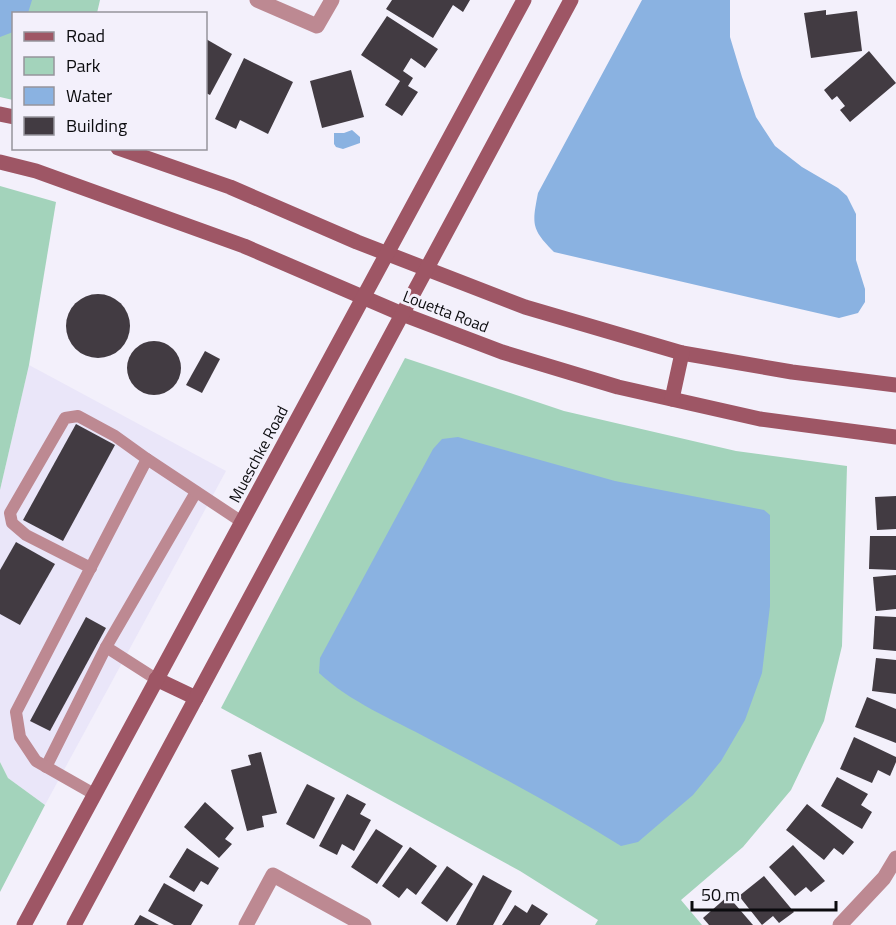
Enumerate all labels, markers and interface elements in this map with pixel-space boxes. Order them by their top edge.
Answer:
legend [12,12,207,150]
text: Road [66,22,105,49]
text: Park [66,52,101,79]
text: Water [66,82,112,109]
text: Building [66,112,127,139]
street label: Louetta Road [400,284,492,338]
street label: Mueschke Road [222,401,294,507]
scale bar [692,874,836,912]
text: 50 m [701,881,740,908]

